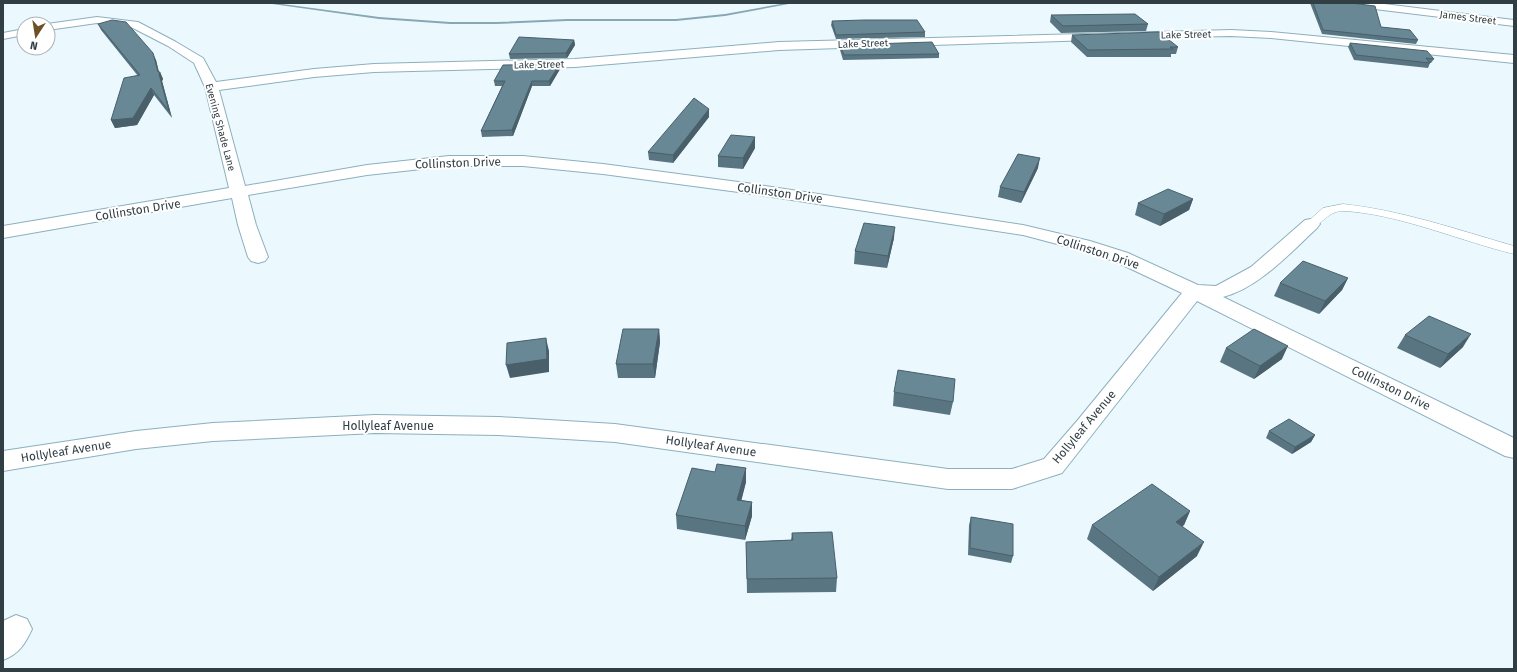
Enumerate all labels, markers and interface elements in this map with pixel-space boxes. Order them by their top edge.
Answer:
street label: James Street [1439,9,1497,27]
north arrow [16,16,56,56]
street label: Lake Street [1161,29,1212,41]
street label: Lake Street [838,37,889,51]
text: N [29,38,39,52]
street label: Lake Street [514,59,565,71]
street label: Evening Shade Lane [203,82,238,172]
street label: Collinston Drive [415,155,501,171]
street label: Collinston Drive [736,180,824,206]
street label: Collinston Drive [94,196,182,224]
street label: Collinston Drive [1055,232,1141,272]
street label: Collinston Drive [1349,363,1433,413]
street label: Hollyleaf Avenue [1049,387,1119,467]
street label: Hollyleaf Avenue [342,419,434,433]
street label: Hollyleaf Avenue [665,433,757,459]
street label: Hollyleaf Avenue [20,437,112,465]

